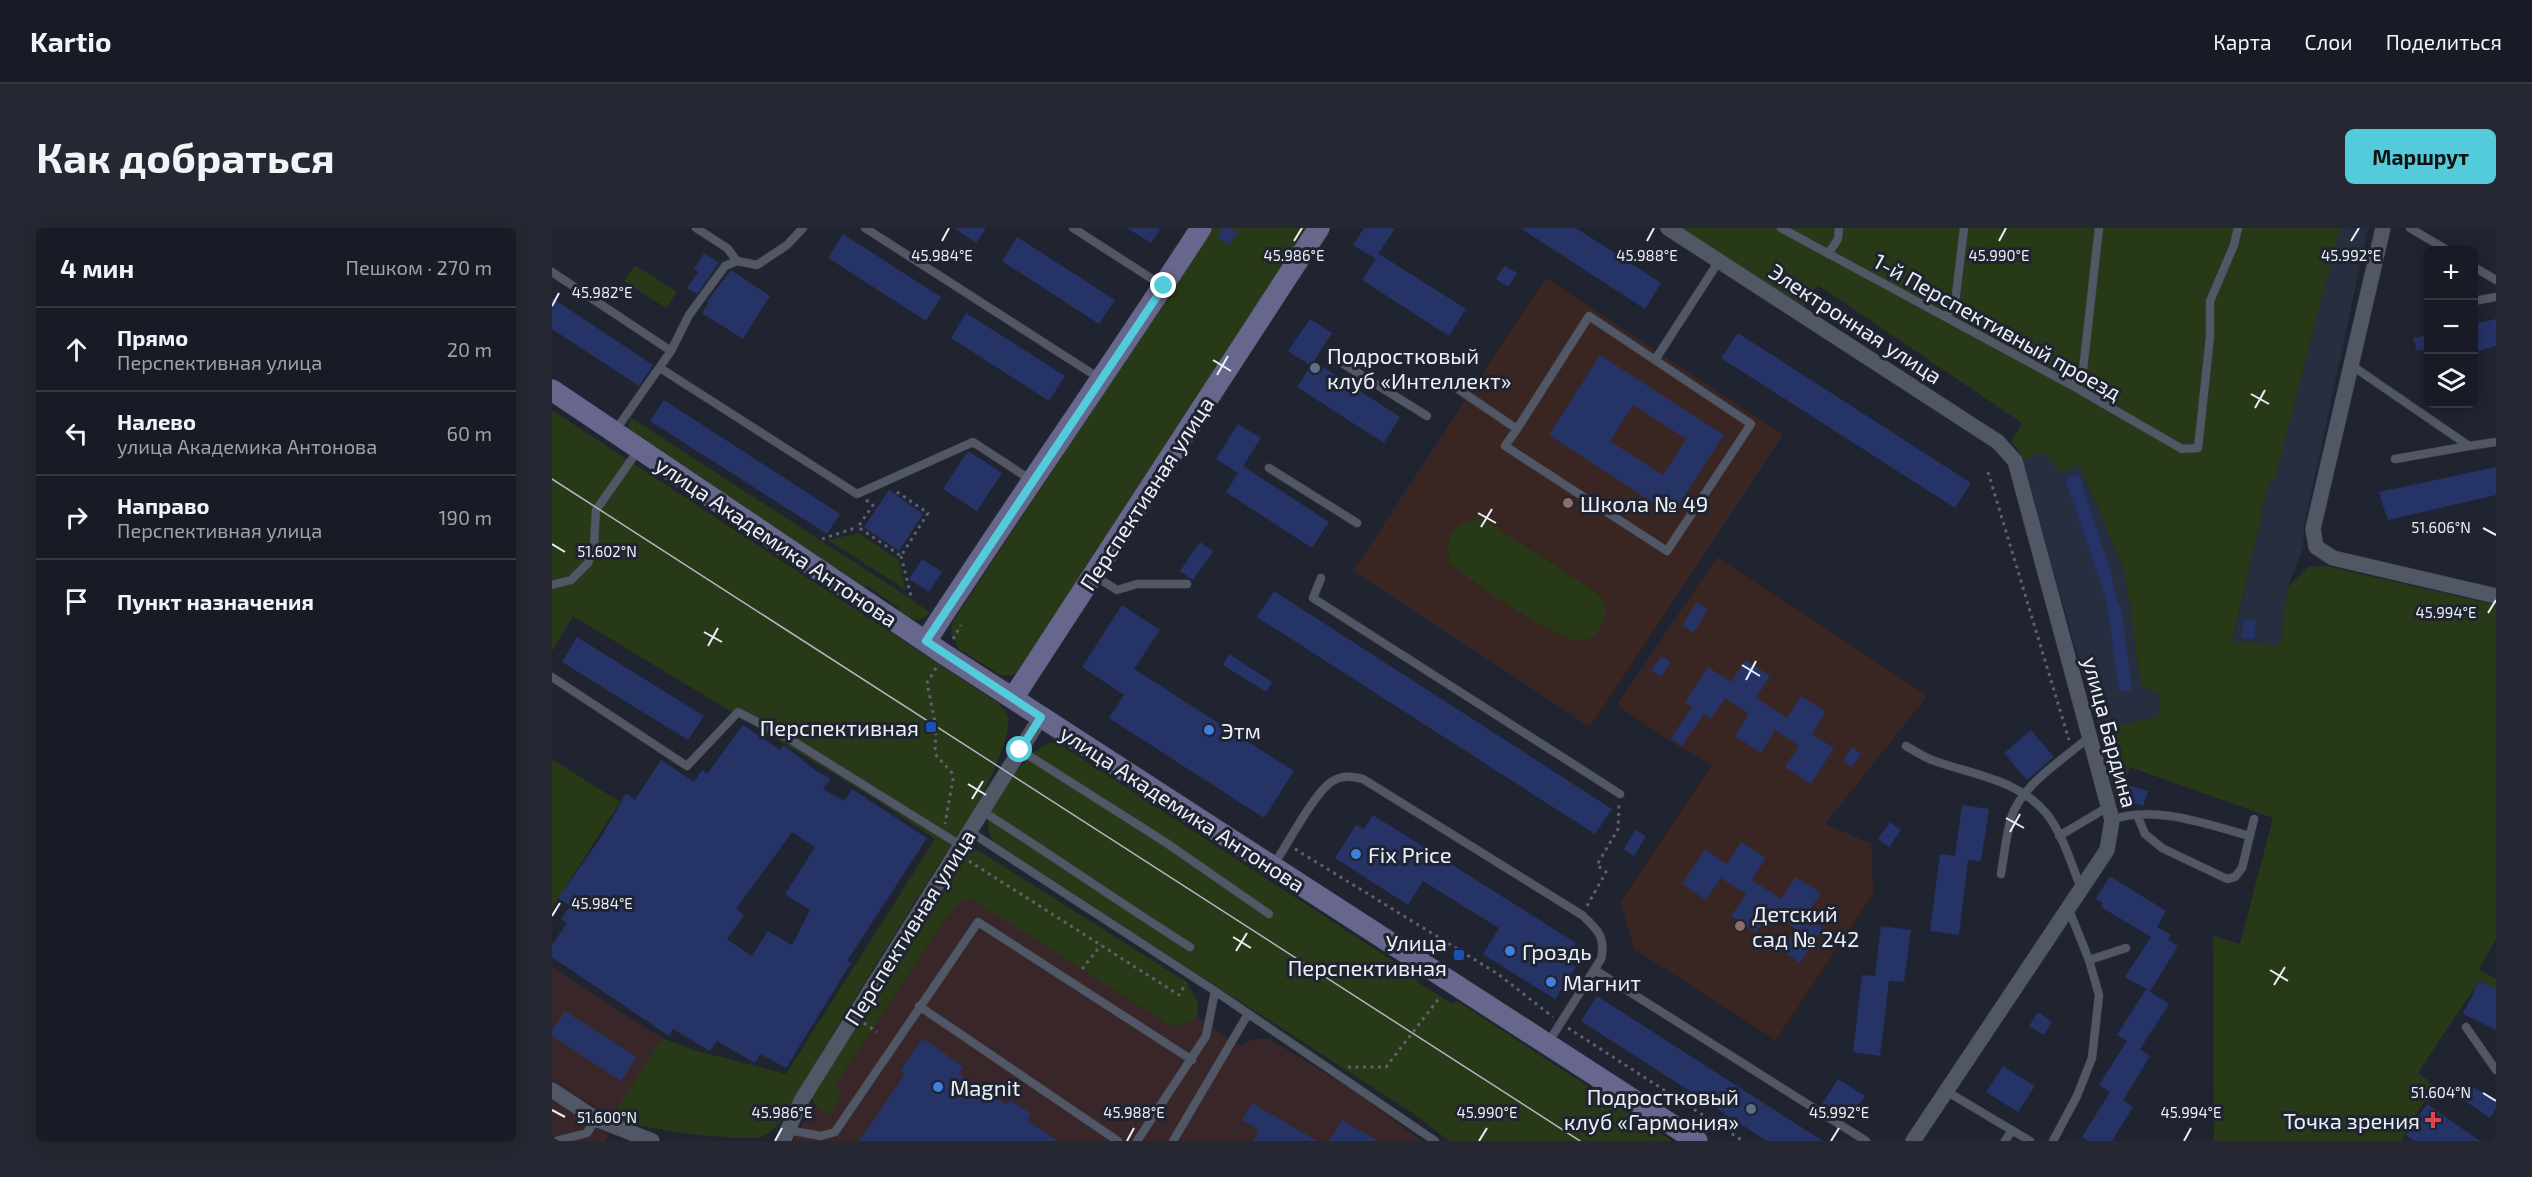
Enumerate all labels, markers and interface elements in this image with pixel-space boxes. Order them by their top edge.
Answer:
text: Kartio [30,24,111,58]
text: Карта [2213,29,2272,54]
text: Слои [2305,29,2353,54]
text: Поделиться [2386,29,2502,54]
button: Маршрут [2345,129,2496,184]
text: Как добраться [36,131,335,181]
text: 45.984°E [911,246,973,264]
text: 45.986°E [1264,246,1324,264]
text: 45.988°E [1616,246,1678,264]
text: 45.990°E [1969,246,2029,264]
text: 45.992°E [2321,246,2381,264]
map controls [2424,246,2478,408]
button: + [2424,246,2478,300]
street label: 1-й Перспективный проезд [1870,247,2126,405]
text: 4 мин [60,252,134,283]
text: Пешком · 270 m [346,255,492,279]
street label: Электронная улица [1764,257,1947,389]
route end [1150,272,1176,298]
text: 45.982°E [572,283,632,301]
button: − [2424,300,2478,354]
text: Прямо [117,324,188,350]
icon: ahead [60,333,93,366]
text: 20 m [447,337,492,361]
place label: Подростковый клуб «Интеллект» [1327,342,1511,394]
text: Перспективная улица [117,350,322,374]
button: layers [2424,354,2478,408]
marker: Подростковый клуб «Интеллект» [1308,361,1322,375]
street label: Перспективная улица [1074,391,1219,595]
text: Налево [117,408,196,434]
icon: left [60,417,93,450]
text: 60 m [447,421,492,445]
text: улица Академика Антонова [117,434,377,458]
street label: улица Академика Антонова [651,450,903,633]
place label: Школа № 49 [1580,490,1708,516]
text: Направо [117,492,210,518]
marker: Школа № 49 [1561,496,1575,510]
icon: right [60,501,93,534]
text: 190 m [439,505,492,529]
text: Перспективная улица [117,518,322,542]
text: 51.606°N [2411,518,2471,536]
text: 51.602°N [577,542,637,560]
icon: arrive [60,585,93,618]
text: Пункт назначения [117,588,314,614]
text: 45.994°E [2416,603,2476,621]
street label: улица Бардина [2077,654,2144,811]
place label: Перспективная [760,714,919,740]
place label: Этм [1221,717,1261,743]
street label: улица Академика Антонова [1055,719,1310,898]
marker: Перспективная [924,720,938,734]
marker: Этм [1202,723,1216,737]
route start [1006,736,1032,762]
street label: Перспективная улица [838,824,981,1030]
place label: Fix Price [1368,841,1452,867]
marker: Fix Price [1349,847,1363,861]
text: 45.984°E [571,894,633,912]
place label: Детский сад № 242 [1752,900,1859,951]
marker: Детский сад № 242 [1733,919,1747,933]
place label: Улица Перспективная [1288,929,1447,980]
place label: Гроздь [1522,938,1592,964]
marker: Гроздь [1503,944,1517,958]
marker: Улица Перспективная [1452,948,1466,962]
place label: Магнит [1563,969,1641,995]
marker: Магнит [1544,975,1558,989]
place label: Magnit [950,1074,1020,1100]
marker: Magnit [931,1080,945,1094]
place label: Подростковый клуб «Гармония» [1564,1083,1739,1135]
text: 51.604°N [2411,1083,2471,1101]
marker: Подростковый клуб «Гармония» [1744,1102,1758,1116]
text: 45.986°E [752,1103,812,1121]
text: 45.988°E [1103,1103,1165,1121]
text: 45.990°E [1457,1103,1517,1121]
text: 45.992°E [1809,1103,1869,1121]
text: 45.994°E [2161,1103,2221,1121]
place label: Точка зрения [2283,1107,2420,1133]
text: 51.600°N [577,1108,637,1126]
marker: Точка зрения [2424,1111,2442,1129]

